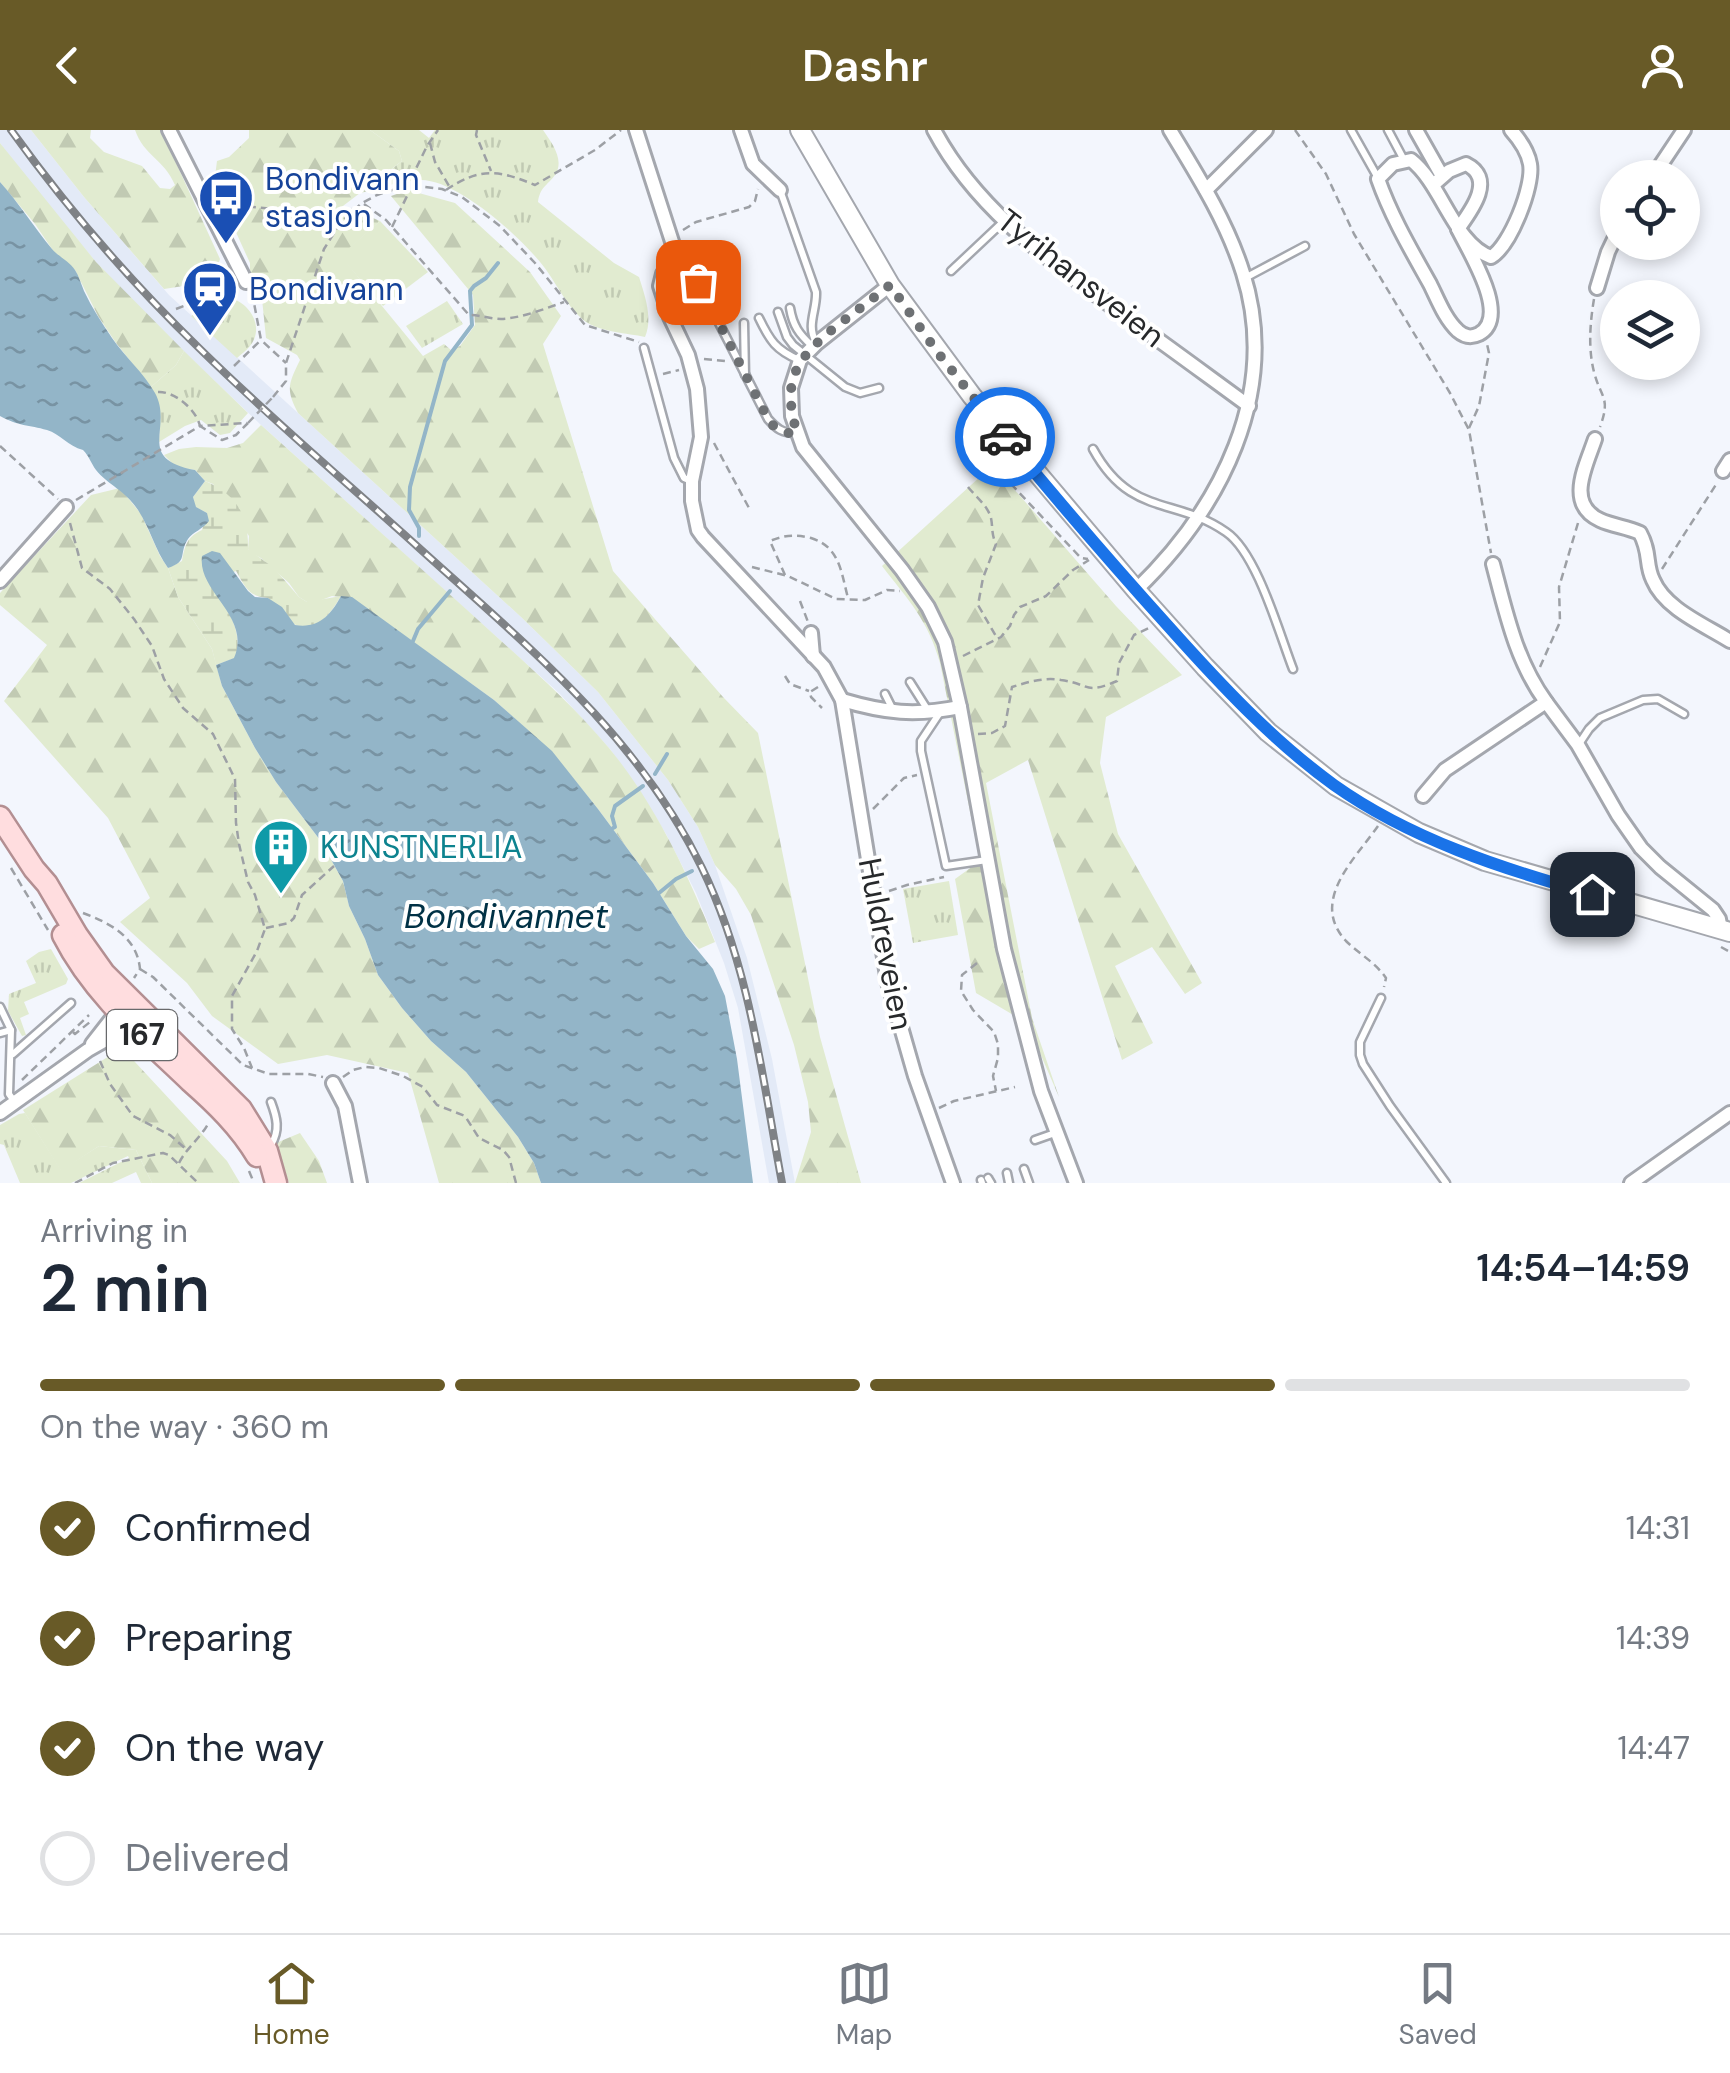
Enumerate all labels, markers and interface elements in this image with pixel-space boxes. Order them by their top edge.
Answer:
text: Dashr [802,36,928,95]
icon: back [40,38,95,93]
icon: person [1635,38,1690,93]
place label: Bondivann stasjon [265,158,420,237]
map controls [1600,160,1700,380]
button: locate [1600,160,1700,260]
bus stop icon: Bondivann stasjon [196,167,256,246]
street label: Tyrihansveien [989,199,1173,357]
pin [656,240,741,325]
icon: bag [671,255,726,310]
station icon: Bondivann [180,259,240,338]
place label: Bondivann [249,268,404,310]
button: layers [1600,280,1700,380]
courier [955,387,1055,487]
icon: car [978,410,1033,465]
building icon: KUNSTNERLIA [251,817,311,896]
place label: KUNSTNERLIA [320,826,523,868]
pin [1550,852,1635,937]
street label: Huldreveien [849,854,923,1034]
icon: home [1565,867,1620,922]
water label: Bondivannet [404,893,608,939]
road number: 167 [107,1010,177,1060]
text: Arriving in [40,1210,188,1252]
text: 14:54–14:59 [1476,1243,1690,1293]
text: 2 min [40,1247,210,1331]
text: On the way · 360 m [40,1406,329,1448]
icon: check [40,1501,95,1556]
text: Confirmed [125,1503,311,1553]
text: 14:31 [1626,1507,1690,1549]
icon: check [40,1611,95,1666]
text: Preparing [125,1613,293,1663]
text: 14:39 [1616,1617,1690,1659]
icon: check [40,1721,95,1776]
text: On the way [125,1723,324,1773]
text: 14:47 [1618,1727,1690,1769]
text: Delivered [125,1833,290,1883]
tab: Home [253,1956,330,2053]
tab: Map [836,1956,892,2053]
tab: Saved [1398,1956,1477,2053]

